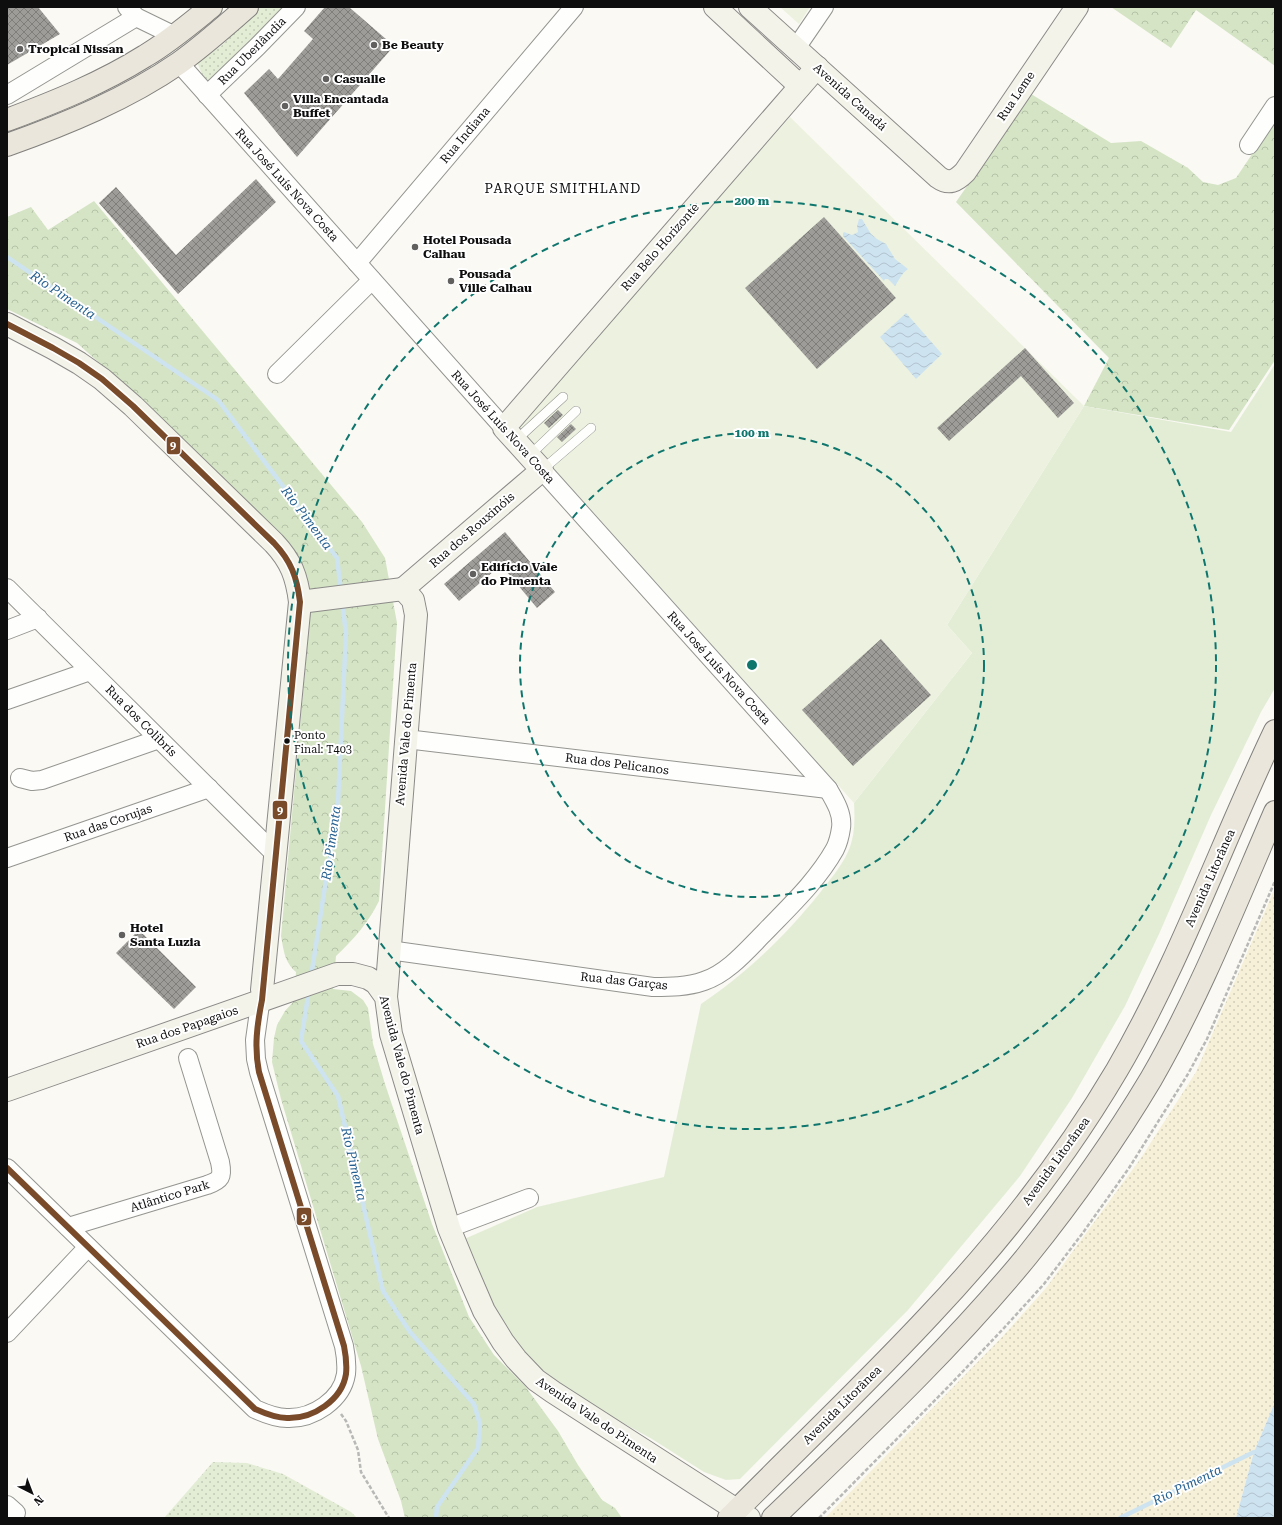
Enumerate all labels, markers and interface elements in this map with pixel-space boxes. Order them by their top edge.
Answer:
street label: Rua Uberlândia [215,14,289,88]
place label: Be Beauty [382,38,444,52]
marker: Be Beauty [369,40,379,50]
place label: Tropical Nissan [28,42,124,56]
marker: Tropical Nissan [15,44,25,54]
street label: Avenida Canadá [811,60,890,134]
street label: Rua Leme [994,68,1038,123]
place label: Casualle [334,72,386,86]
marker: Casualle [321,74,331,84]
place label: Villa Encantada Buffet [293,92,389,120]
marker: Villa Encantada Buffet [280,101,290,111]
street label: Rua Indiana [437,103,493,166]
street label: Rua José Luís Nova Costa [232,126,342,245]
district label: PARQUE SMITHLAND [485,181,641,196]
text: 200 m [735,194,770,208]
street label: Rua Belo Horizonte [618,200,702,294]
place label: Hotel Pousada Calhau [423,233,511,261]
marker: Hotel Pousada Calhau [410,242,420,252]
water label: Rio Pimenta [27,267,98,322]
place label: Pousada Ville Calhau [459,267,532,295]
marker: Pousada Ville Calhau [446,276,456,286]
street label: Rua José Luís Nova Costa [448,368,558,487]
text: 100 m [735,426,770,440]
line badge: 9 [166,436,181,455]
text: 9 [170,439,176,452]
water label: Rio Pimenta [278,483,336,553]
street label: Rua dos Rouxinóis [427,489,517,571]
place label: Edifício Vale do Pimenta [481,560,558,588]
marker: Edifício Vale do Pimenta [468,569,478,579]
street label: Rua José Luís Nova Costa [664,609,774,728]
centre of rings [745,658,759,672]
street label: Avenida Vale do Pimenta [393,661,419,806]
street label: Rua dos Colibrís [103,683,180,760]
place label: Ponto Final: T403 [294,729,352,756]
marker: Ponto Final: T403 [282,736,292,746]
street label: Rua dos Pelicanos [564,751,670,777]
line badge: 9 [272,800,288,820]
street label: Rua das Corujas [62,801,154,845]
text: 9 [277,804,283,817]
water label: Rio Pimenta [318,805,344,882]
street label: Avenida Litorânea [1182,827,1238,929]
place label: Hotel Santa Luzia [130,921,200,949]
marker: Hotel Santa Luzia [117,930,127,940]
street label: Rua das Garças [580,969,669,993]
street label: Avenida Vale do Pimenta [377,994,427,1137]
street label: Rua dos Papagaios [134,1003,240,1051]
street label: Avenida Litorânea [1019,1114,1093,1208]
water label: Rio Pimenta [338,1125,370,1202]
street label: Atlântico Park [128,1177,212,1215]
line badge: 9 [296,1207,312,1226]
text: 9 [301,1211,307,1224]
street label: Avenida Litorânea [800,1363,884,1447]
street label: Avenida Vale do Pimenta [534,1374,661,1466]
water label: Rio Pimenta [1149,1462,1224,1509]
north arrow [12,1473,52,1513]
text: N [30,1492,46,1508]

